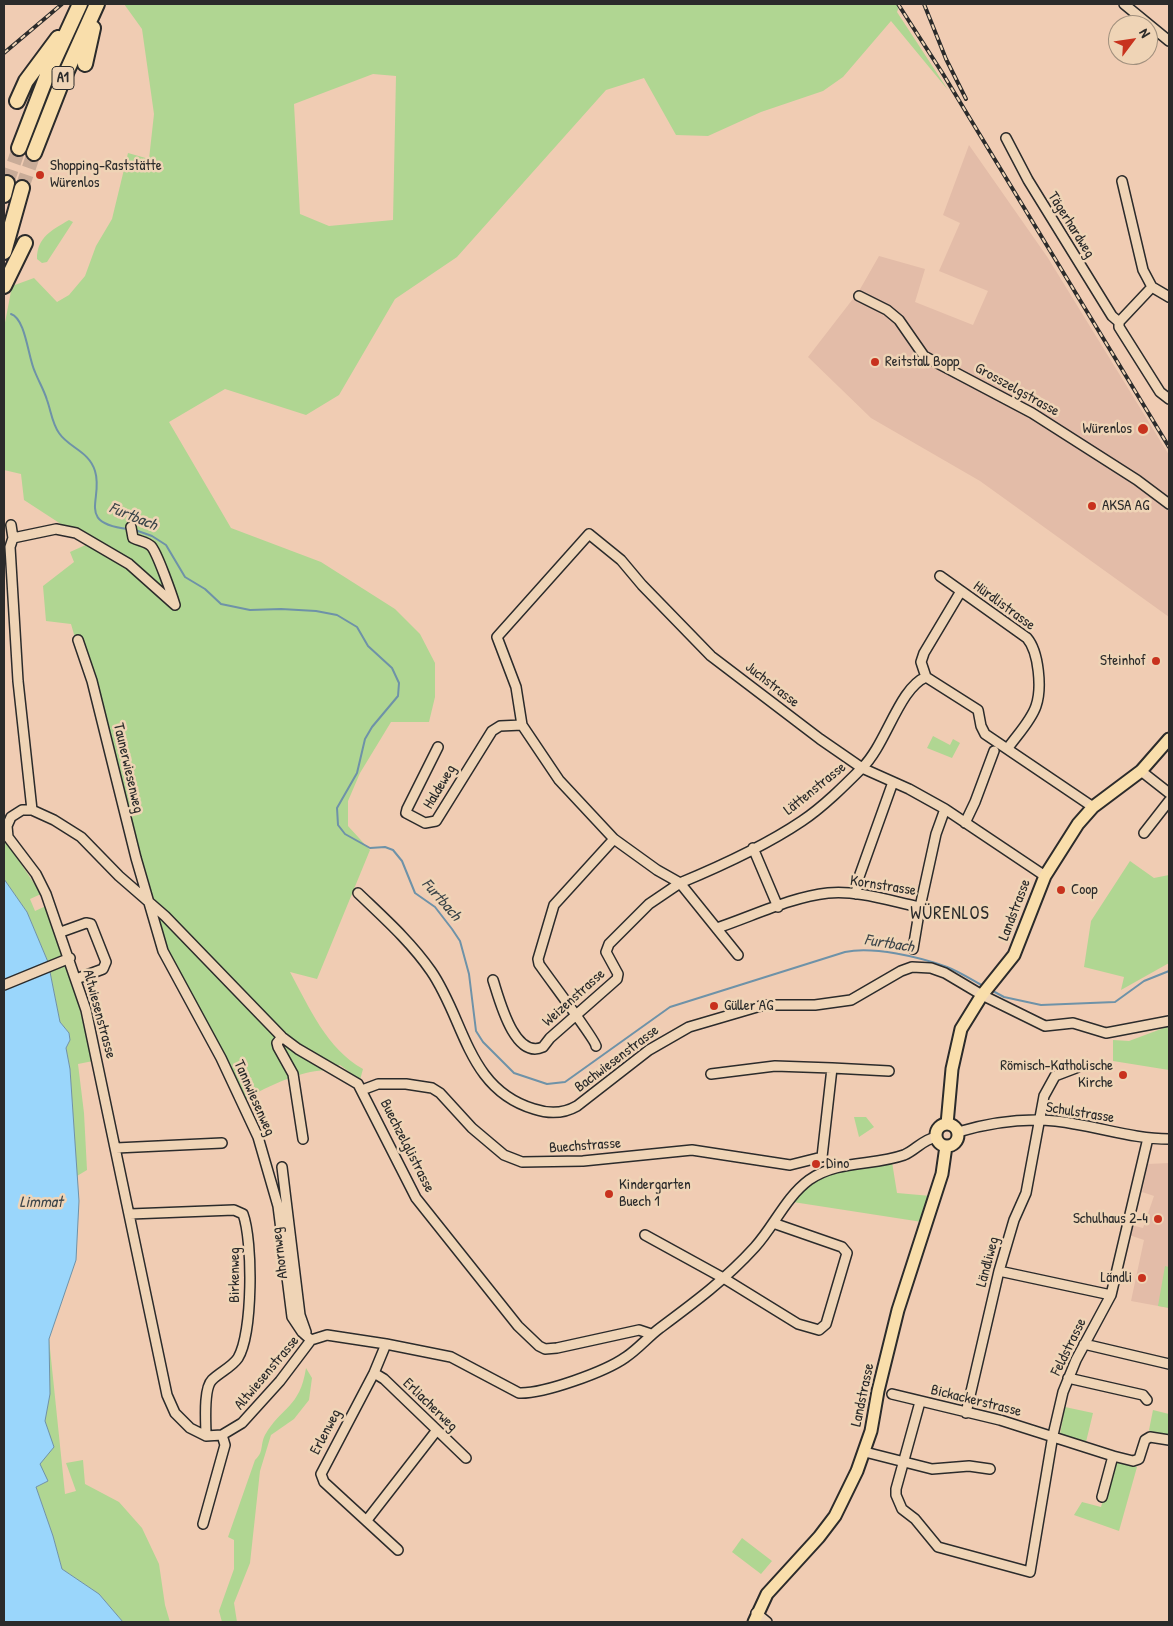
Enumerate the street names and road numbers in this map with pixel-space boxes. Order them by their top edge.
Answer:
road number: A1 [52,66,74,90]
street label: Tägerhardweg [1044,189,1098,261]
street label: Grosszelgstrasse [972,359,1062,421]
street label: Hürdlistrasse [970,578,1038,634]
street label: Juchstrasse [741,658,803,712]
street label: Taunerwiesenweg [109,721,147,815]
street label: Lättenstrasse [780,759,850,819]
street label: Haldeweg [420,762,460,812]
street label: Kornstrasse [849,872,917,900]
street label: Landstrasse [995,877,1035,943]
street label: Weizenstrasse [539,965,609,1031]
street label: Altwiesenstrasse [78,968,120,1060]
street label: Bachwiesenstrasse [571,1022,663,1096]
street label: Tannwiesenweg [229,1057,279,1139]
street label: Buechzelglistrasse [376,1096,438,1196]
street label: Schulstrasse [1044,1099,1116,1127]
street label: Buechstrasse [549,1135,621,1157]
street label: Ahornweg [268,1226,292,1280]
street label: Ländliweg [973,1235,1003,1289]
street label: Birkenweg [226,1247,244,1303]
street label: Feldstrasse [1047,1315,1091,1379]
street label: Altwiesenstrasse [231,1332,303,1414]
street label: Landstrasse [848,1362,878,1428]
street label: Erliacherweg [399,1375,461,1435]
street label: Bickackerstrasse [929,1381,1023,1421]
street label: Erlenweg [307,1406,345,1458]

